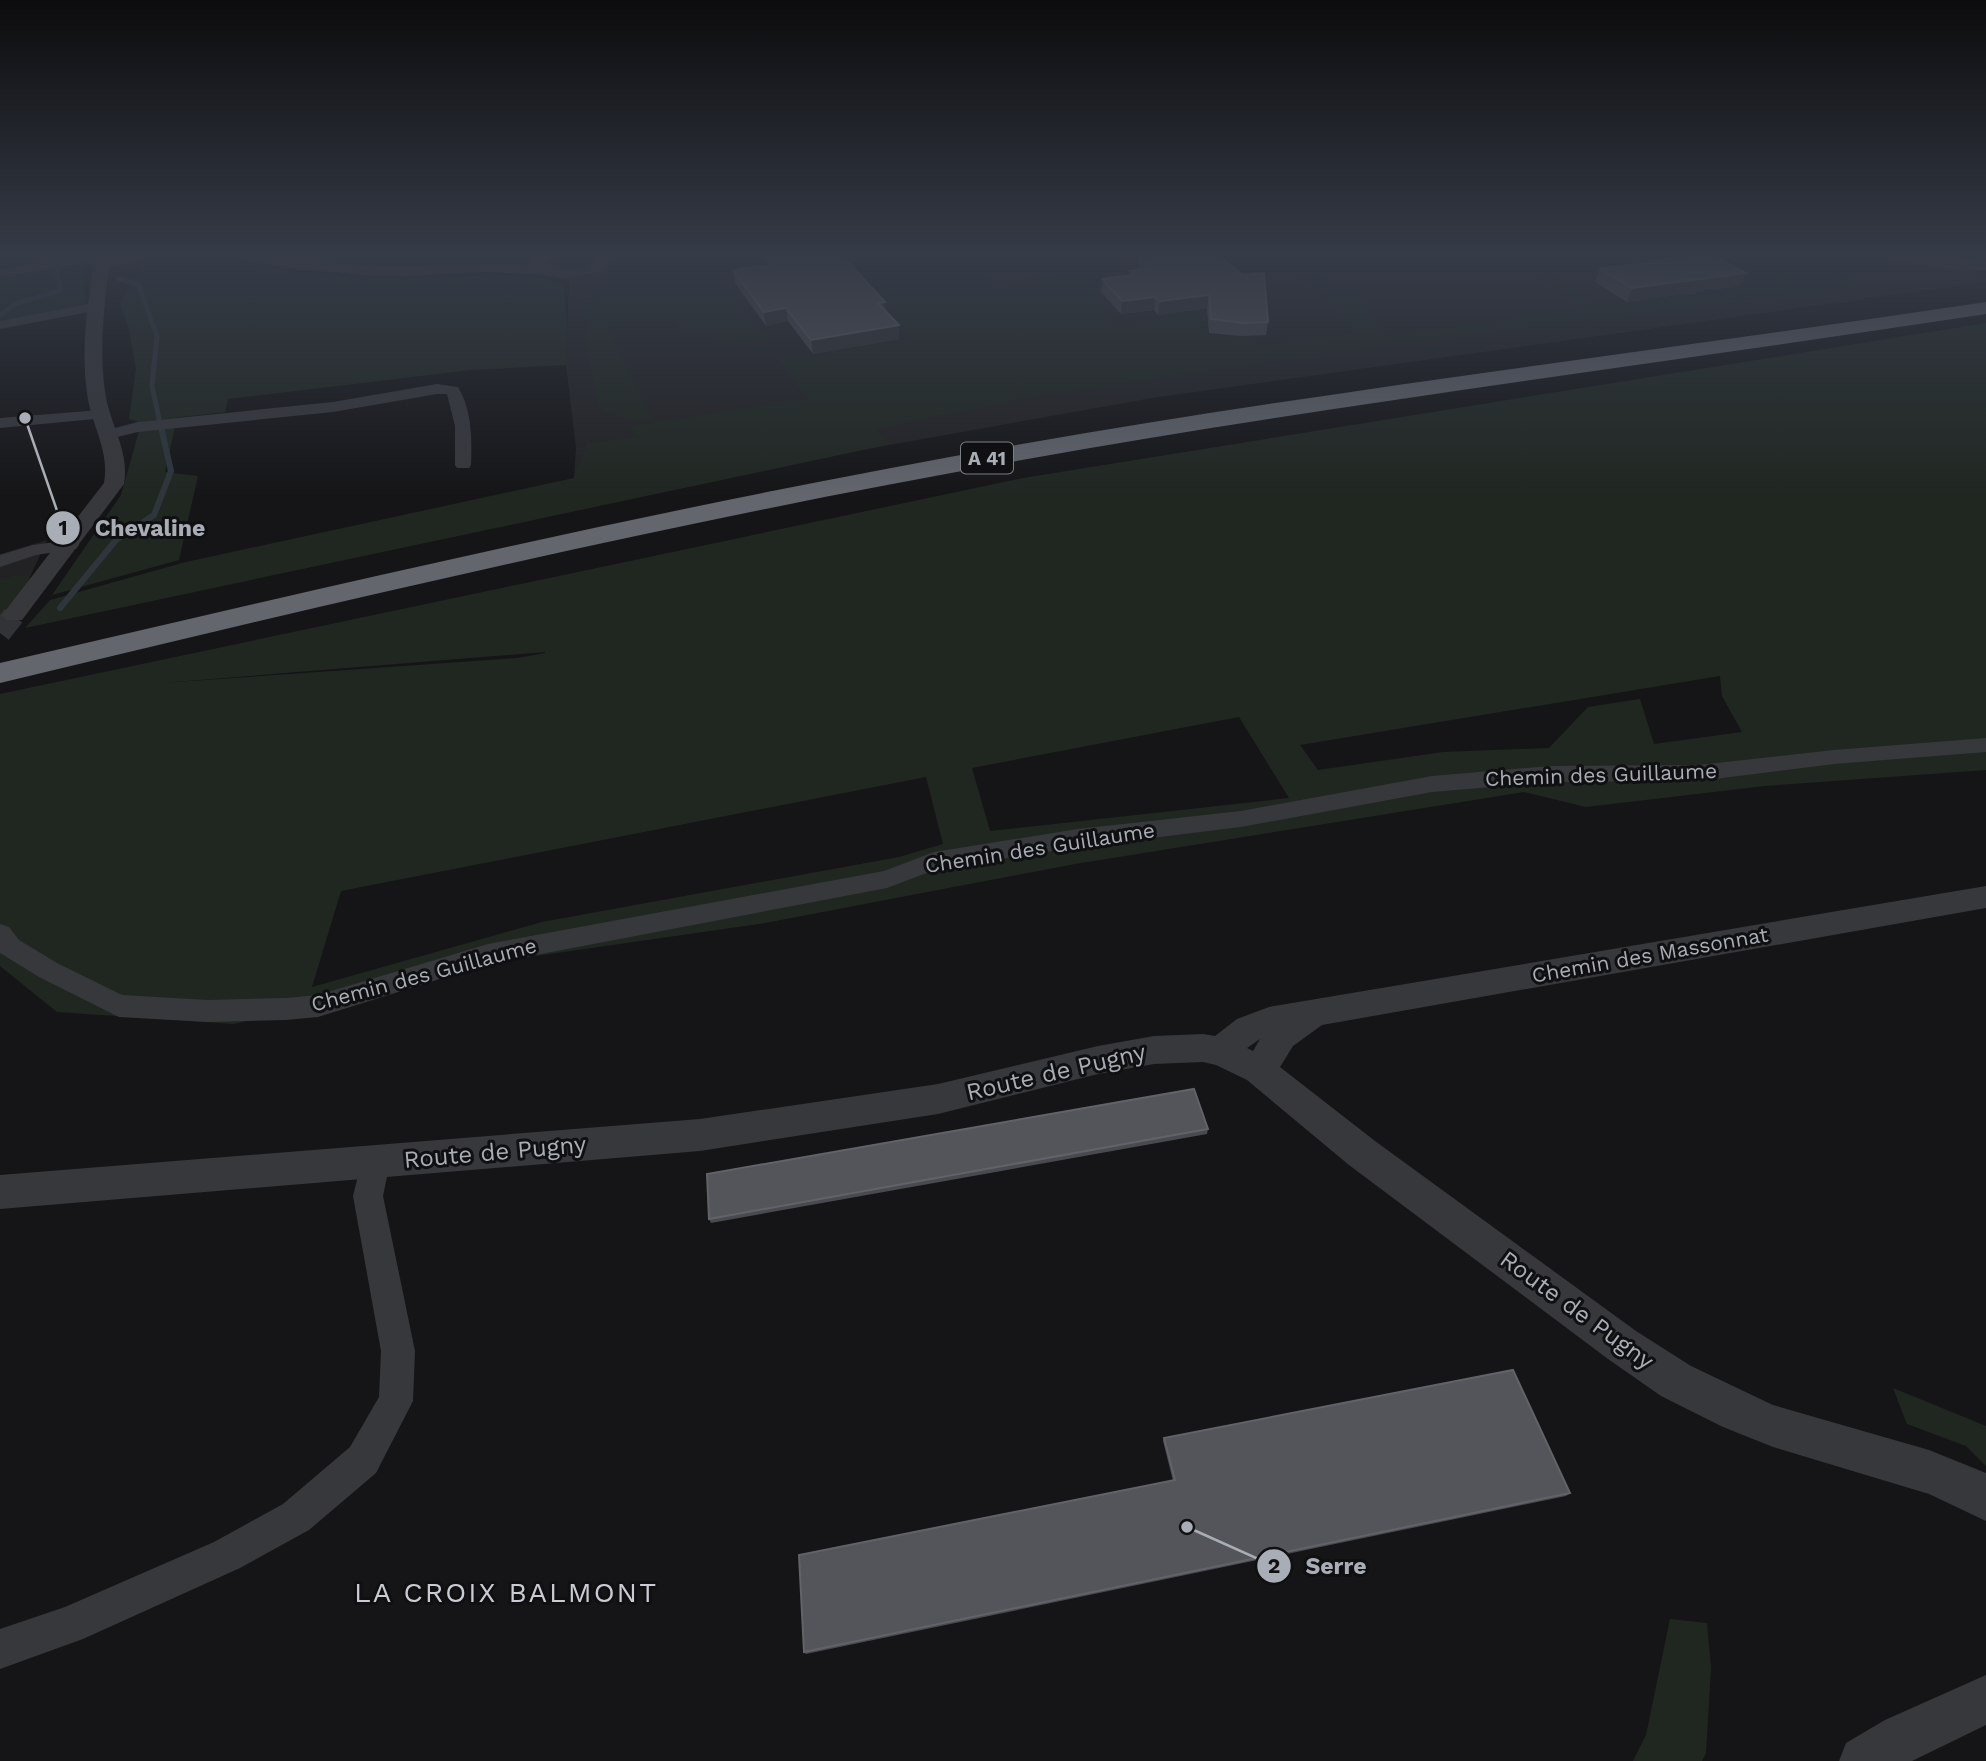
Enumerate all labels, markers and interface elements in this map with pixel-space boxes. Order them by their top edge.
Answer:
road number: A 41 [961,442,1013,474]
callout: Chevaline [45,506,219,550]
text: 1 [58,515,68,540]
text: Chevaline [95,515,205,542]
street label: Chemin des Guillaume [1484,758,1718,791]
street label: Chemin des Guillaume [923,817,1157,878]
street label: Chemin des Massonnat [1530,921,1770,988]
street label: Chemin des Guillaume [308,932,539,1017]
street label: Route de Pugny [964,1038,1149,1106]
street label: Route de Pugny [403,1130,588,1174]
street label: Route de Pugny [1495,1245,1660,1375]
callout: Serre [1256,1544,1380,1588]
text: 2 [1268,1553,1280,1578]
text: Serre [1305,1553,1367,1580]
district label: LA CROIX BALMONT [354,1576,658,1609]

